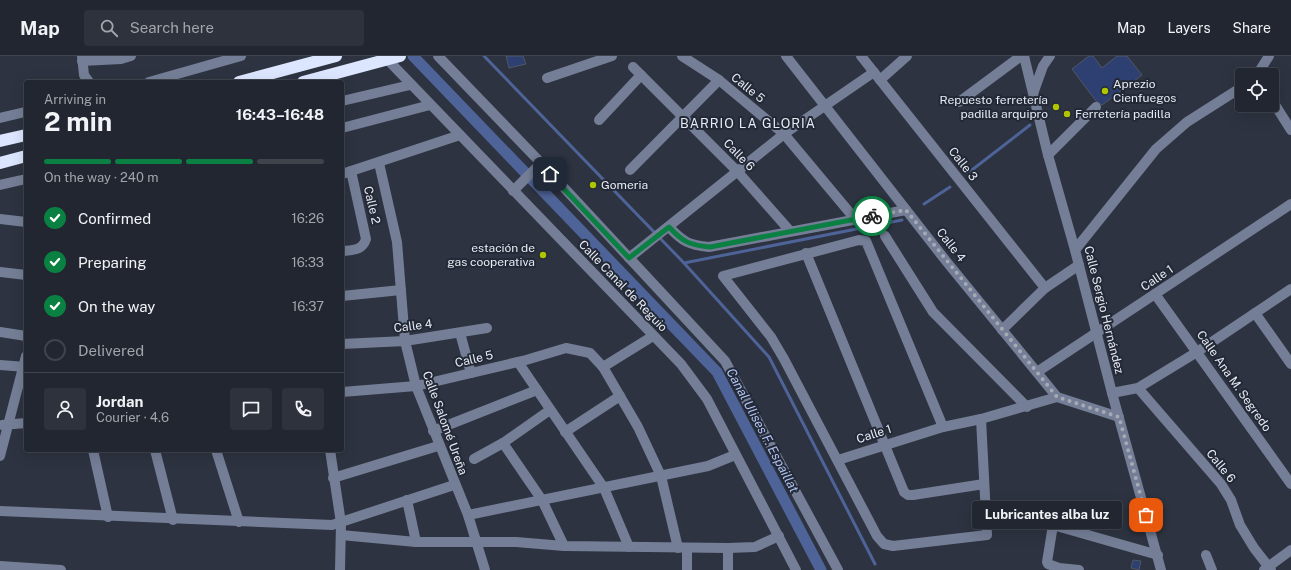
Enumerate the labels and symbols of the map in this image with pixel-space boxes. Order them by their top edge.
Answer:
street label: Calle 5 [728,70,768,106]
place label: Aprezio Cienfuegos [1113,77,1176,105]
marker: Aprezio Cienfuegos [1100,86,1110,96]
place label: Repuesto ferretería padilla arquipro [940,93,1048,121]
marker: Repuesto ferretería padilla arquipro [1051,102,1061,112]
place label: Ferretería padilla [1075,107,1171,121]
marker: Ferretería padilla [1062,109,1072,119]
district label: BARRIO LA GLORIA [680,116,816,131]
street label: Calle 6 [721,136,757,174]
street label: Calle 3 [946,144,980,184]
pin [533,157,567,191]
place label: Gomeria [601,178,648,192]
marker: Gomeria [588,180,598,190]
street label: Calle 2 [361,185,383,225]
courier [852,196,892,236]
street label: Calle 4 [934,225,969,265]
street label: Calle Canal de Reguio [576,237,670,335]
place label: estación de gas cooperativa [447,241,535,269]
street label: Calle Sergio Hernández [1081,245,1127,376]
marker: estación de gas cooperativa [538,250,548,260]
street label: Calle 1 [1138,262,1176,294]
street label: Calle 4 [393,317,434,335]
street label: Calle Ana M. Segredo [1194,328,1274,434]
street label: Calle 5 [453,348,495,370]
water label: Canal Ulises F. Espaillat [723,366,802,495]
street label: Calle Salomé Ureña [420,369,470,477]
street label: Calle 1 [855,422,893,446]
street label: Calle 6 [1203,447,1239,485]
pin [1129,498,1163,532]
callout: Lubricantes alba luz [972,501,1122,529]

